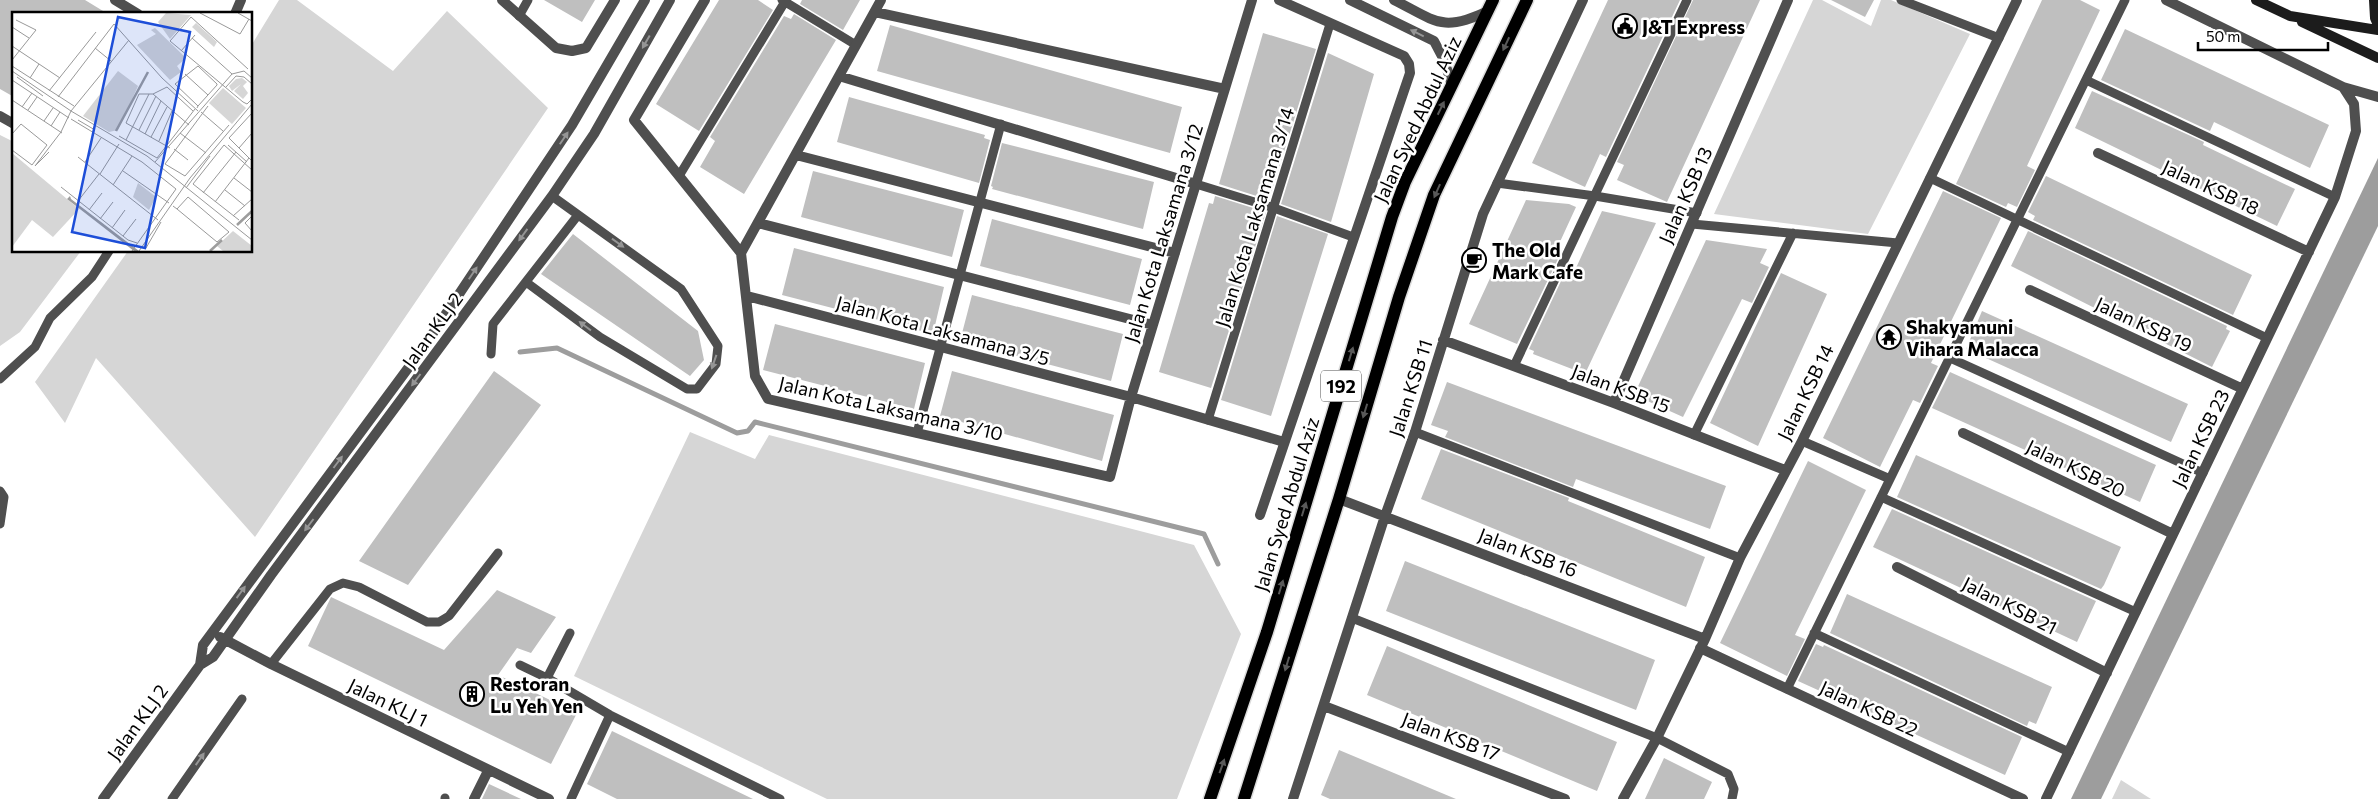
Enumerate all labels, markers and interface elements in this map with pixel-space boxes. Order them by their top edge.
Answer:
inset map [12,12,252,252]
public building icon: J&T Express [1612,13,1638,39]
place label: J&T Express [1642,15,1745,38]
scale bar [2198,20,2328,52]
text: 50 m [2206,27,2240,45]
one-way arrow [1410,29,1424,37]
street label: Jalan Syed Abdul Aziz [1368,32,1466,206]
one-way arrow [642,35,650,50]
one-way arrow [1502,37,1510,51]
one-way arrow [1437,101,1445,116]
street label: Jalan Kota Laksamana 3/14 [1210,104,1298,330]
street label: Jalan Kota Laksamana 3/12 [1119,121,1207,345]
one-way arrow [559,131,569,144]
street label: Jalan KSB 13 [1653,143,1717,247]
street label: Jalan KSB 18 [2159,155,2263,219]
one-way arrow [1432,184,1440,198]
one-way arrow [518,228,528,242]
one-way arrow [611,238,625,248]
place label: The Old Mark Cafe [1492,238,1583,283]
cafe icon: The Old Mark Cafe [1461,247,1487,273]
one-way arrow [468,266,478,279]
street label: Jalan KLJ 2 [397,288,467,372]
street label: Jalan Kota Laksamana 3/5 [834,290,1052,370]
street label: Jalan KSB 19 [2092,292,2196,356]
place label: Shakyamuni Vihara Malacca [1906,315,2039,360]
one-way arrow [578,321,592,331]
temple icon: Shakyamuni Vihara Malacca [1876,324,1902,350]
street label: Jalan KSB 11 [1383,337,1437,439]
street label: Jalan KSB 14 [1772,340,1838,444]
one-way arrow [1348,346,1356,361]
one-way arrow [710,355,718,370]
street label: Jalan KSB 15 [1569,359,1673,417]
street label: Jalan Kota Laksamana 3/10 [777,371,1005,445]
road number: 192 [1321,371,1361,402]
one-way arrow [411,373,421,387]
street label: Jalan KSB 23 [2166,385,2234,491]
one-way arrow [1361,404,1369,419]
street label: Jalan Syed Abdul Aziz [1249,414,1323,594]
street label: Jalan KSB 20 [2023,434,2129,502]
one-way arrow [333,455,343,469]
one-way arrow [1301,502,1309,517]
one-way arrow [303,518,314,531]
street label: Jalan KSB 16 [1475,523,1581,581]
street label: Jalan KSB 21 [1959,571,2061,639]
one-way arrow [1277,579,1285,594]
one-way arrow [236,585,246,599]
one-way arrow [1282,657,1290,672]
place label: Restoran Lu Yeh Yen [490,672,583,717]
street label: Jalan KLJ 1 [344,673,432,731]
street label: Jalan KSB 22 [1816,675,1922,741]
street label: Jalan KLJ 2 [102,680,172,764]
building icon: Restoran Lu Yeh Yen [459,681,485,707]
street label: Jalan KSB 17 [1399,707,1503,765]
one-way arrow [195,752,205,766]
one-way arrow [1218,758,1226,773]

